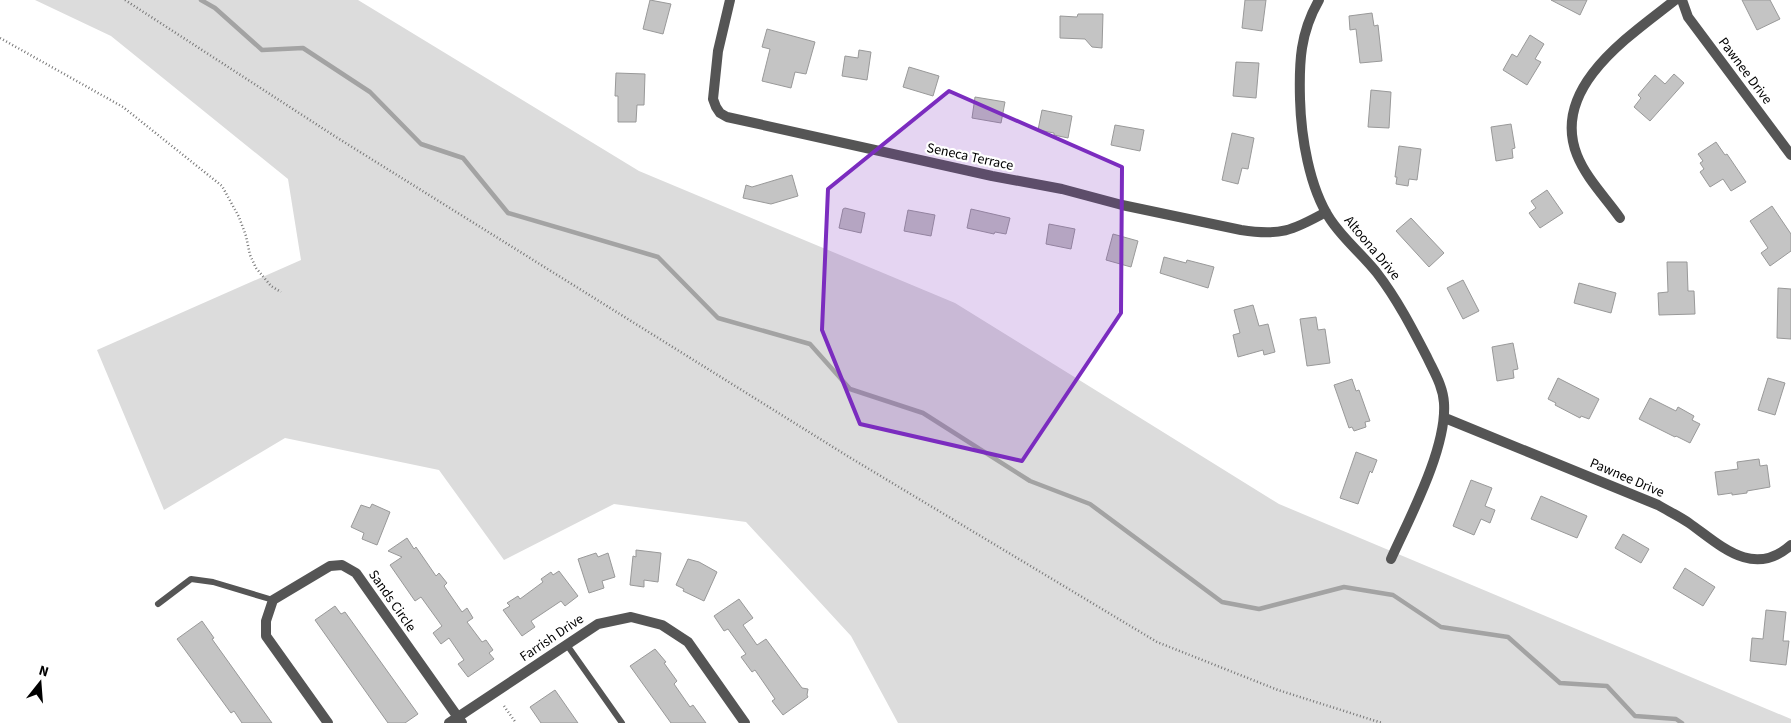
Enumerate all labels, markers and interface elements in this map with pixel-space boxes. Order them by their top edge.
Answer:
street label: Pawnee Drive [1713,33,1777,109]
street label: Seneca Terrace [925,138,1015,176]
street label: Altoona Drive [1339,211,1405,285]
street label: Pawnee Drive [1587,453,1667,503]
street label: Sands Circle [363,566,421,636]
street label: Farrish Drive [516,609,588,667]
north arrow [15,658,65,708]
text: N [36,661,51,682]

